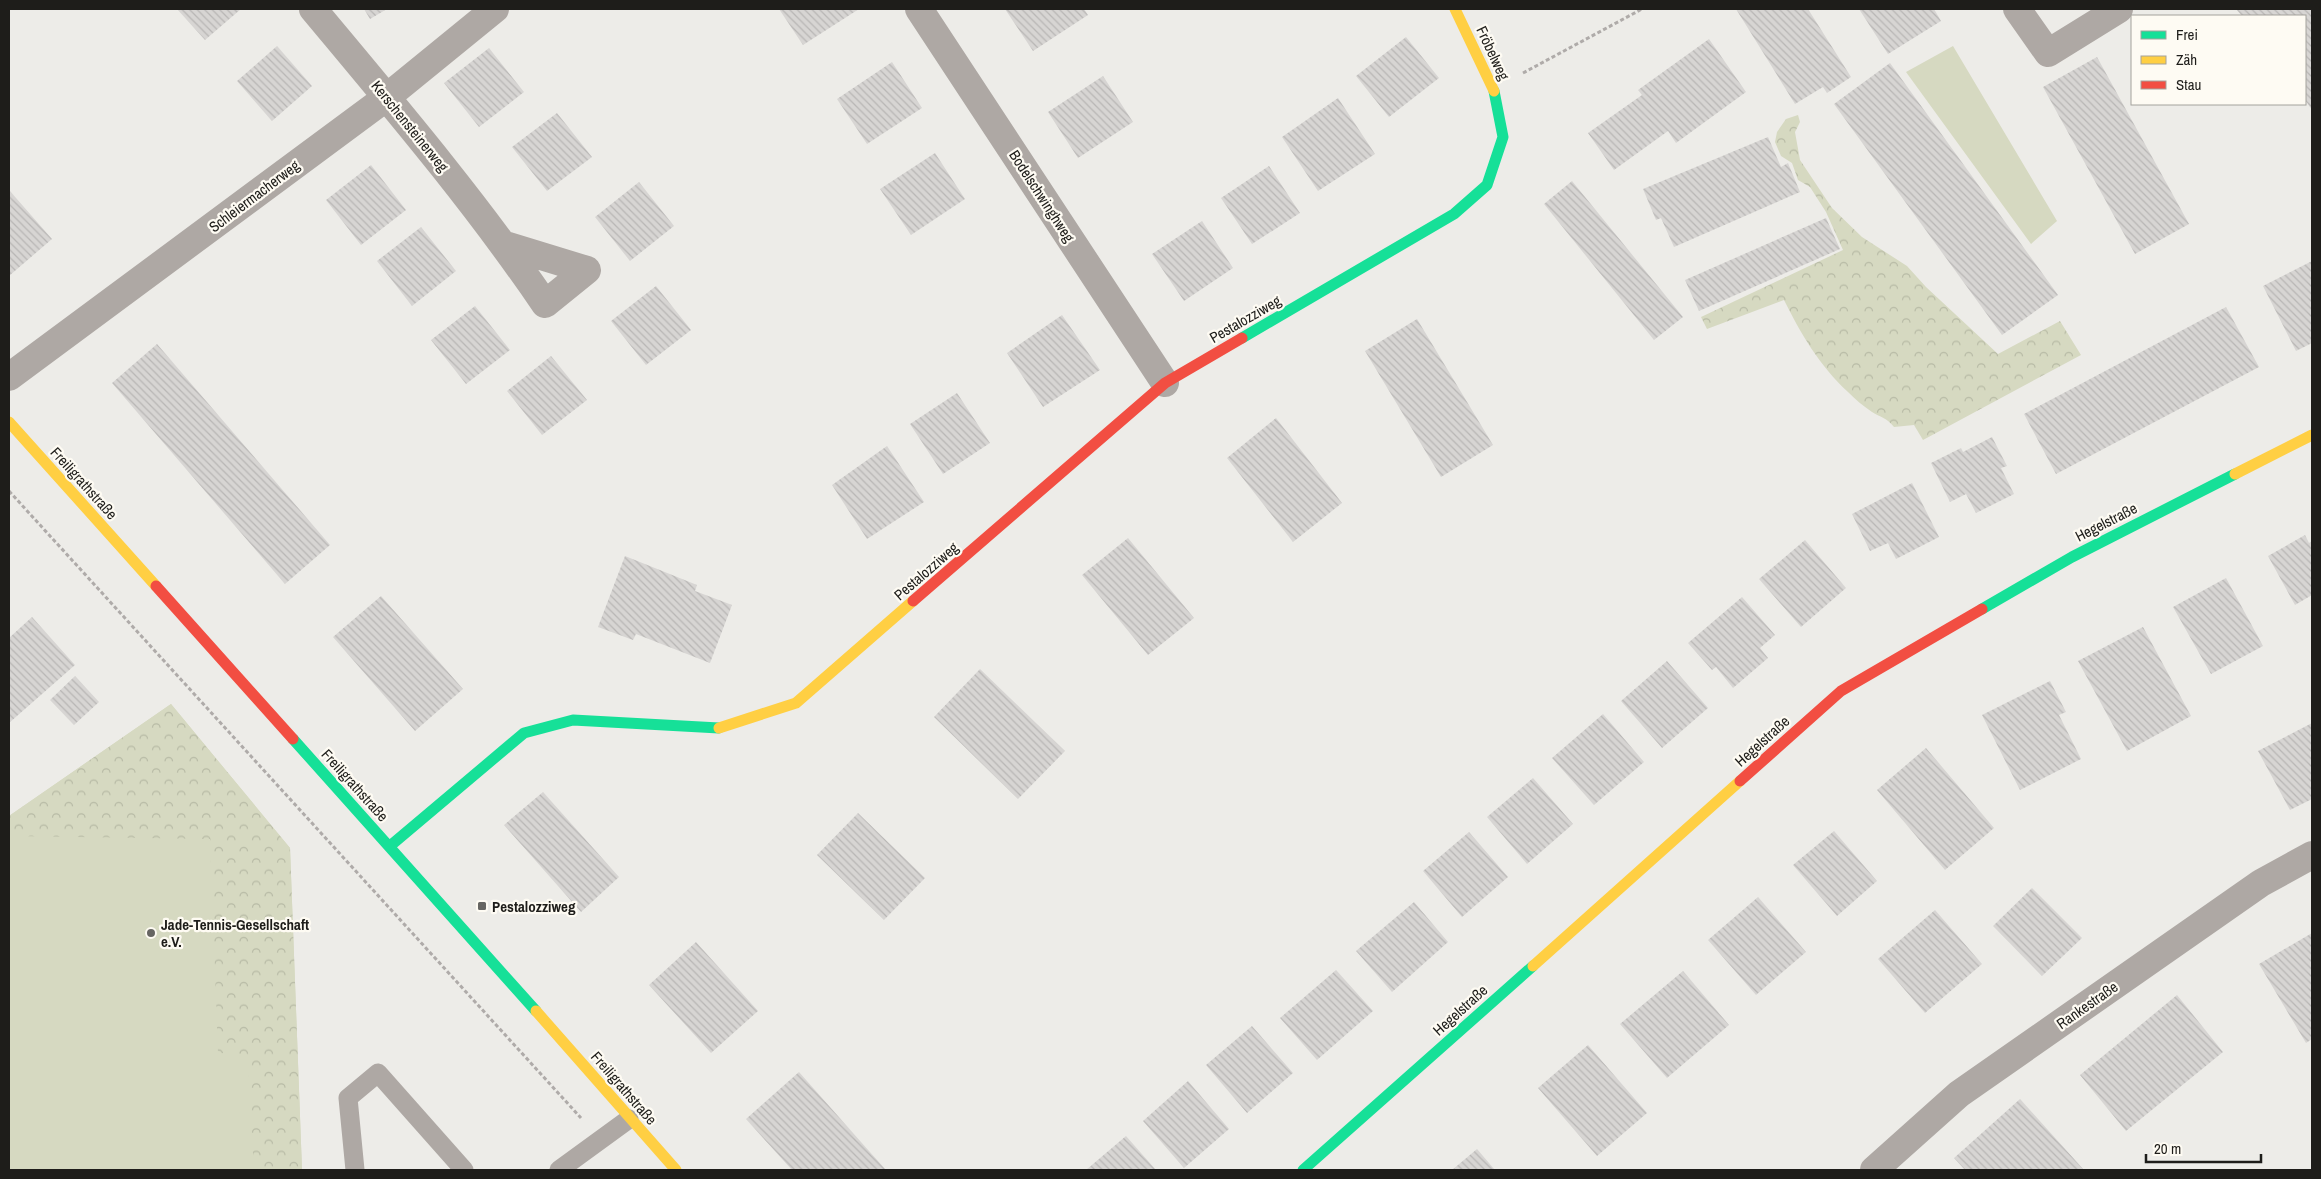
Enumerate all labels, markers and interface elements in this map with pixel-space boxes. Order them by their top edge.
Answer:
legend [2131,15,2306,105]
street label: Fröbelweg [1471,23,1515,84]
text: Frei [2176,24,2198,45]
text: Zäh [2176,49,2197,70]
text: Stau [2176,74,2201,95]
street label: Kerschensteinerweg [367,76,454,176]
street label: Bodelschwinghweg [1004,146,1080,246]
street label: Schleiermacherweg [204,155,304,237]
street label: Pestalozziweg [1205,290,1285,348]
street label: Freiligrathstraße [46,442,122,524]
street label: Hegelstraße [2071,497,2141,547]
street label: Pestalozziweg [889,537,963,605]
street label: Hegelstraße [1730,711,1794,771]
street label: Freiligrathstraße [317,744,393,826]
place label: Pestalozziweg [492,896,576,917]
marker: Pestalozziweg [476,900,488,912]
place label: Jade-Tennis-Gesellschaft e.V. [161,914,309,952]
marker: Jade-Tennis-Gesellschaft e.V. [145,927,157,939]
street label: Rankestraße [2052,976,2122,1034]
street label: Hegelstraße [1428,980,1492,1040]
street label: Freiligrathstraße [586,1047,662,1129]
scale bar [2146,1132,2261,1164]
text: 20 m [2154,1138,2181,1159]

